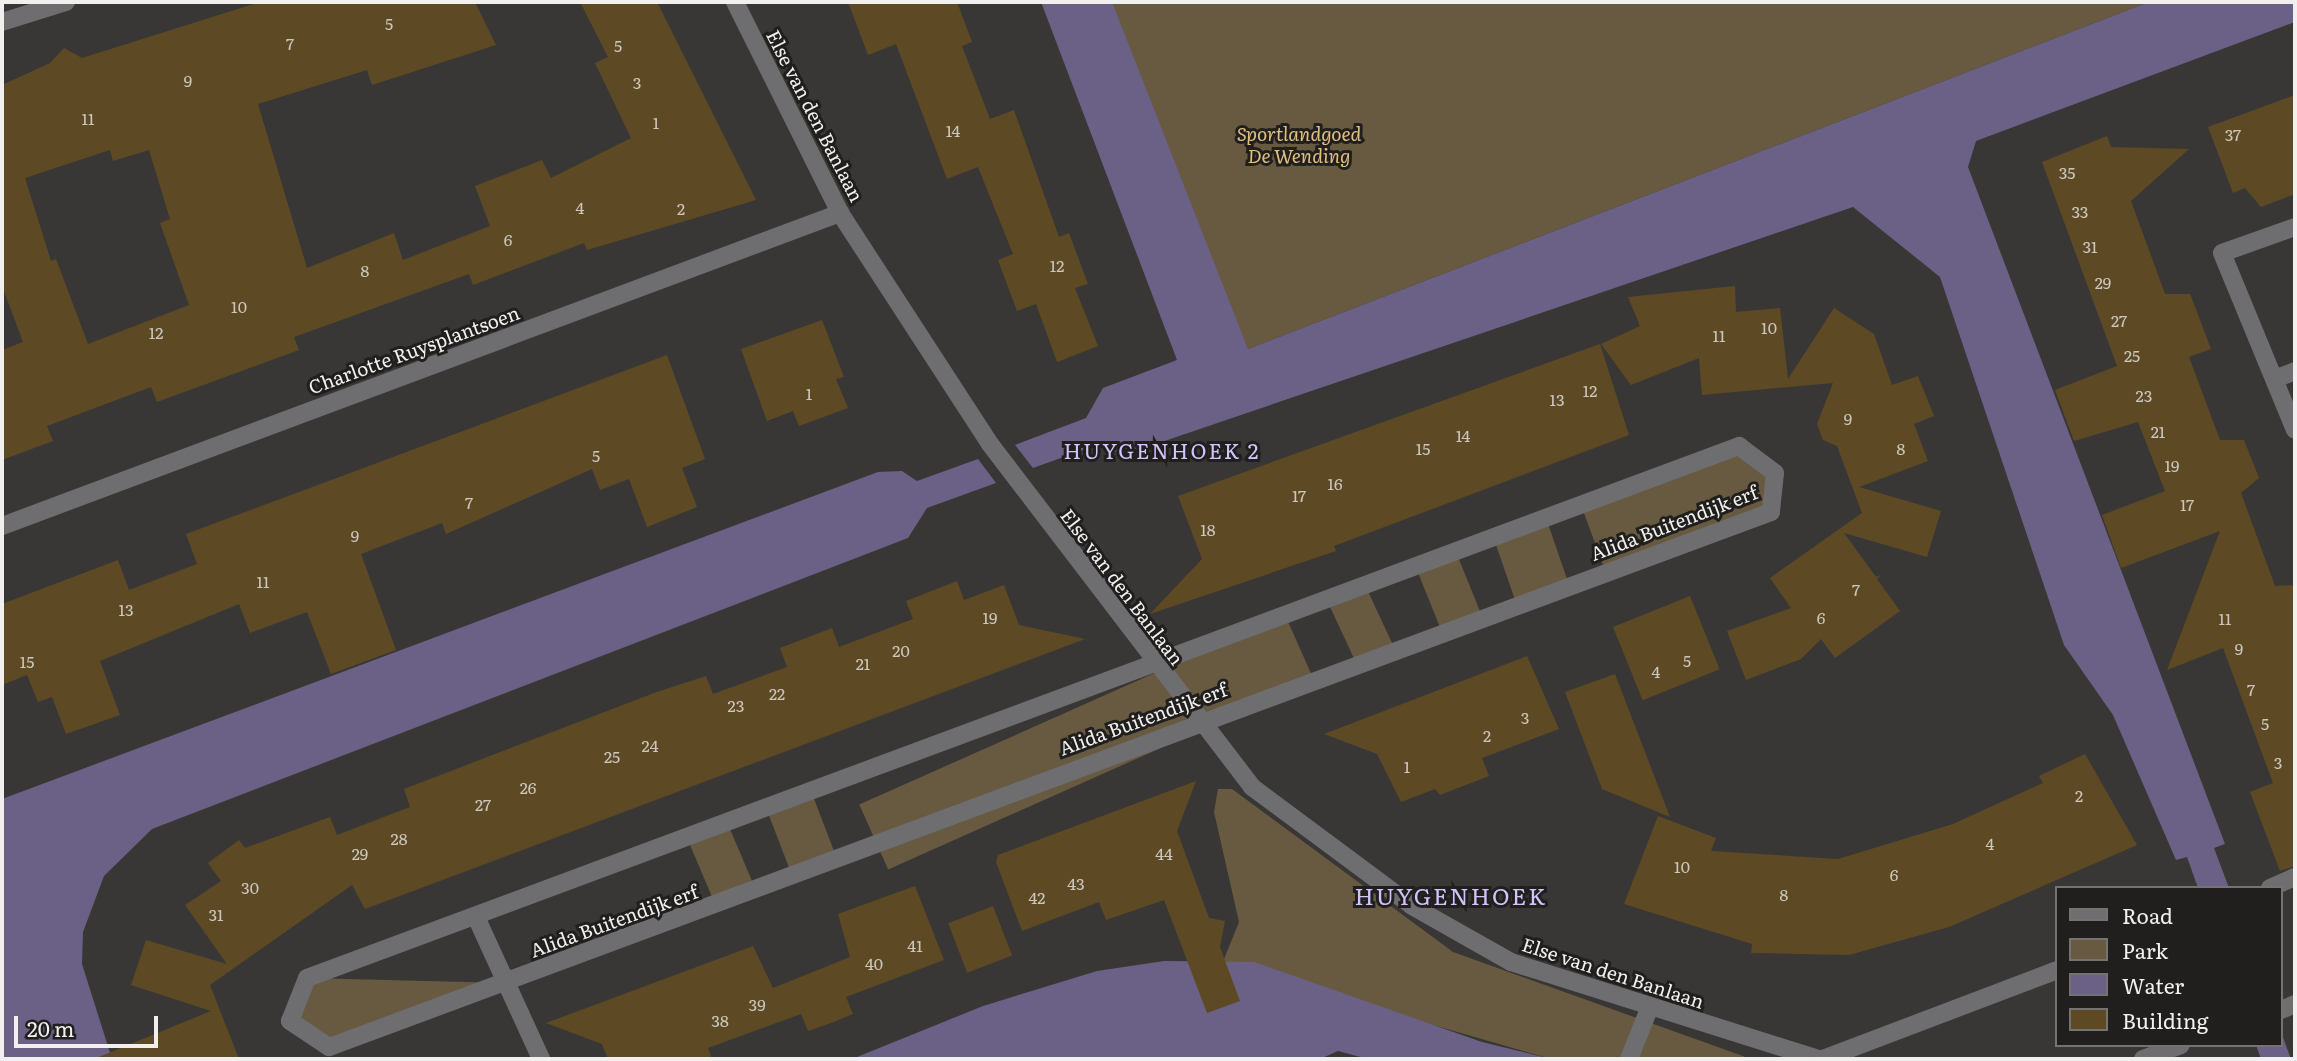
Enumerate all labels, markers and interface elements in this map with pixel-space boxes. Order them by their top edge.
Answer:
house number: 5 [385,13,393,33]
street label: Else van den Banlaan [762,26,868,206]
house number: 7 [286,33,294,53]
house number: 5 [614,35,622,55]
house number: 9 [184,70,192,90]
house number: 3 [633,72,641,92]
house number: 11 [81,108,95,128]
house number: 1 [653,112,659,132]
house number: 14 [946,120,960,140]
park label: Sportlandgoed De Wending [1237,123,1361,167]
house number: 37 [2225,124,2241,144]
house number: 35 [2059,162,2075,182]
house number: 4 [576,197,584,217]
house number: 2 [677,198,685,218]
house number: 33 [2072,201,2088,221]
house number: 6 [504,229,512,249]
house number: 31 [2082,236,2098,256]
house number: 12 [1050,255,1064,275]
house number: 8 [361,260,369,280]
house number: 29 [2095,272,2111,292]
house number: 10 [231,296,247,316]
street label: Charlotte Ruysplantsoen [305,301,523,399]
house number: 27 [2111,310,2127,330]
house number: 10 [1761,317,1777,337]
house number: 12 [149,322,163,342]
house number: 11 [1712,325,1726,345]
house number: 25 [2124,345,2140,365]
house number: 12 [1583,380,1597,400]
house number: 1 [806,383,812,403]
house number: 23 [2136,385,2152,405]
house number: 13 [1549,389,1565,409]
house number: 9 [1844,408,1852,428]
house number: 21 [2151,421,2165,441]
house number: 14 [1456,425,1470,445]
district label: HUYGENHOEK 2 [1065,437,1259,463]
house number: 15 [1416,438,1430,458]
house number: 8 [1897,438,1905,458]
house number: 5 [592,445,600,465]
house number: 19 [2165,455,2179,475]
house number: 16 [1327,473,1343,493]
street label: Alida Buitendijk erf [1587,481,1761,565]
house number: 17 [1292,485,1306,505]
house number: 7 [465,492,473,512]
house number: 17 [2180,494,2194,514]
street label: Else van den Banlaan [1056,504,1188,670]
house number: 18 [1200,519,1216,539]
house number: 9 [351,525,359,545]
house number: 11 [256,571,270,591]
house number: 7 [1852,579,1860,599]
house number: 13 [118,599,134,619]
house number: 19 [983,607,997,627]
house number: 6 [1817,607,1825,627]
house number: 11 [2218,608,2232,628]
house number: 9 [2235,638,2243,658]
house number: 20 [892,640,910,660]
house number: 5 [1683,650,1691,670]
house number: 15 [20,651,34,671]
house number: 21 [856,653,870,673]
house number: 4 [1652,661,1660,681]
street label: Alida Buitendijk erf [1056,678,1230,760]
house number: 7 [2247,679,2255,699]
house number: 22 [769,683,785,703]
house number: 23 [728,695,744,715]
house number: 3 [1521,707,1529,727]
house number: 5 [2261,713,2269,733]
house number: 2 [1483,725,1491,745]
house number: 24 [642,735,658,755]
house number: 25 [604,746,620,766]
house number: 3 [2274,752,2282,772]
house number: 1 [1404,756,1410,776]
house number: 26 [520,777,536,797]
house number: 2 [2075,785,2083,805]
house number: 27 [475,794,491,814]
house number: 28 [391,828,407,848]
house number: 4 [1986,833,1994,853]
house number: 29 [352,843,368,863]
house number: 44 [1155,843,1173,863]
house number: 10 [1674,856,1690,876]
house number: 6 [1890,864,1898,884]
house number: 43 [1067,873,1085,893]
house number: 30 [241,877,259,897]
street label: Alida Buitendijk erf [527,880,701,962]
district label: HUYGENHOEK [1356,881,1546,909]
house number: 8 [1780,884,1788,904]
legend [2056,886,2283,1047]
house number: 42 [1029,887,1045,907]
text: Road [2122,899,2173,930]
house number: 31 [208,904,224,924]
street label: Else van den Banlaan [1519,933,1707,1013]
text: Park [2122,934,2168,965]
house number: 41 [907,935,923,955]
house number: 40 [865,953,883,973]
text: Water [2122,969,2184,1000]
house number: 39 [748,994,766,1014]
scale bar [18,1002,161,1046]
text: Building [2122,1004,2208,1035]
house number: 38 [711,1010,729,1030]
text: 20 m [27,1012,74,1043]

